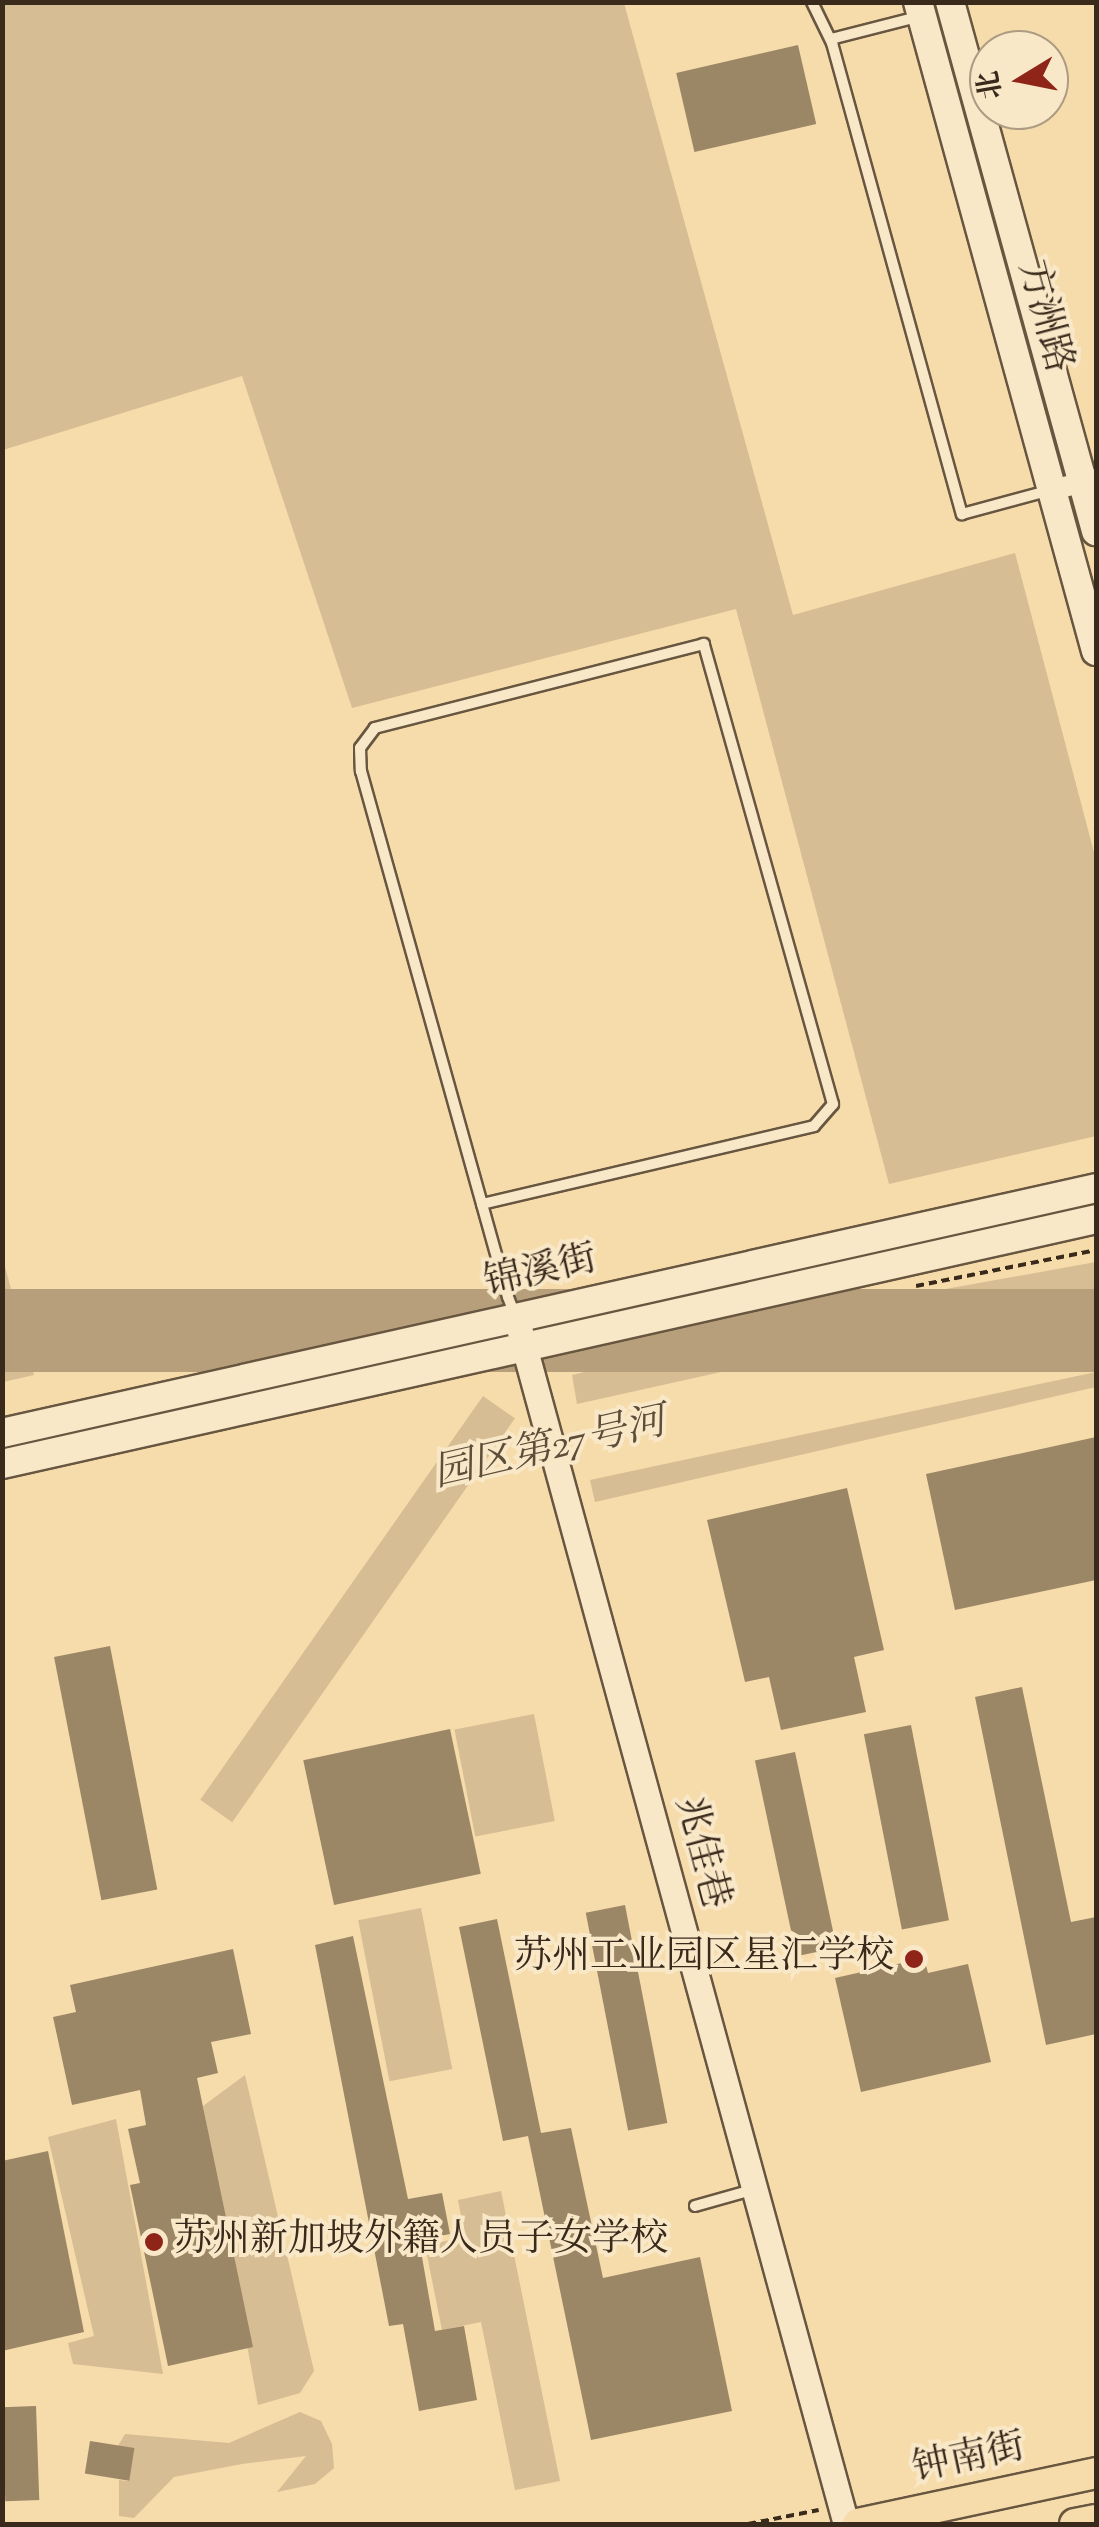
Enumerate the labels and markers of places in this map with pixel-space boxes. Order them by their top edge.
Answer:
place label: 苏州工业园区星汇学校 [514,1936,894,1982]
marker: 苏州工业园区星汇学校 [903,1948,925,1970]
place label: 苏州新加坡外籍人员子女学校 [174,2219,668,2265]
marker: 苏州新加坡外籍人员子女学校 [143,2231,165,2253]

